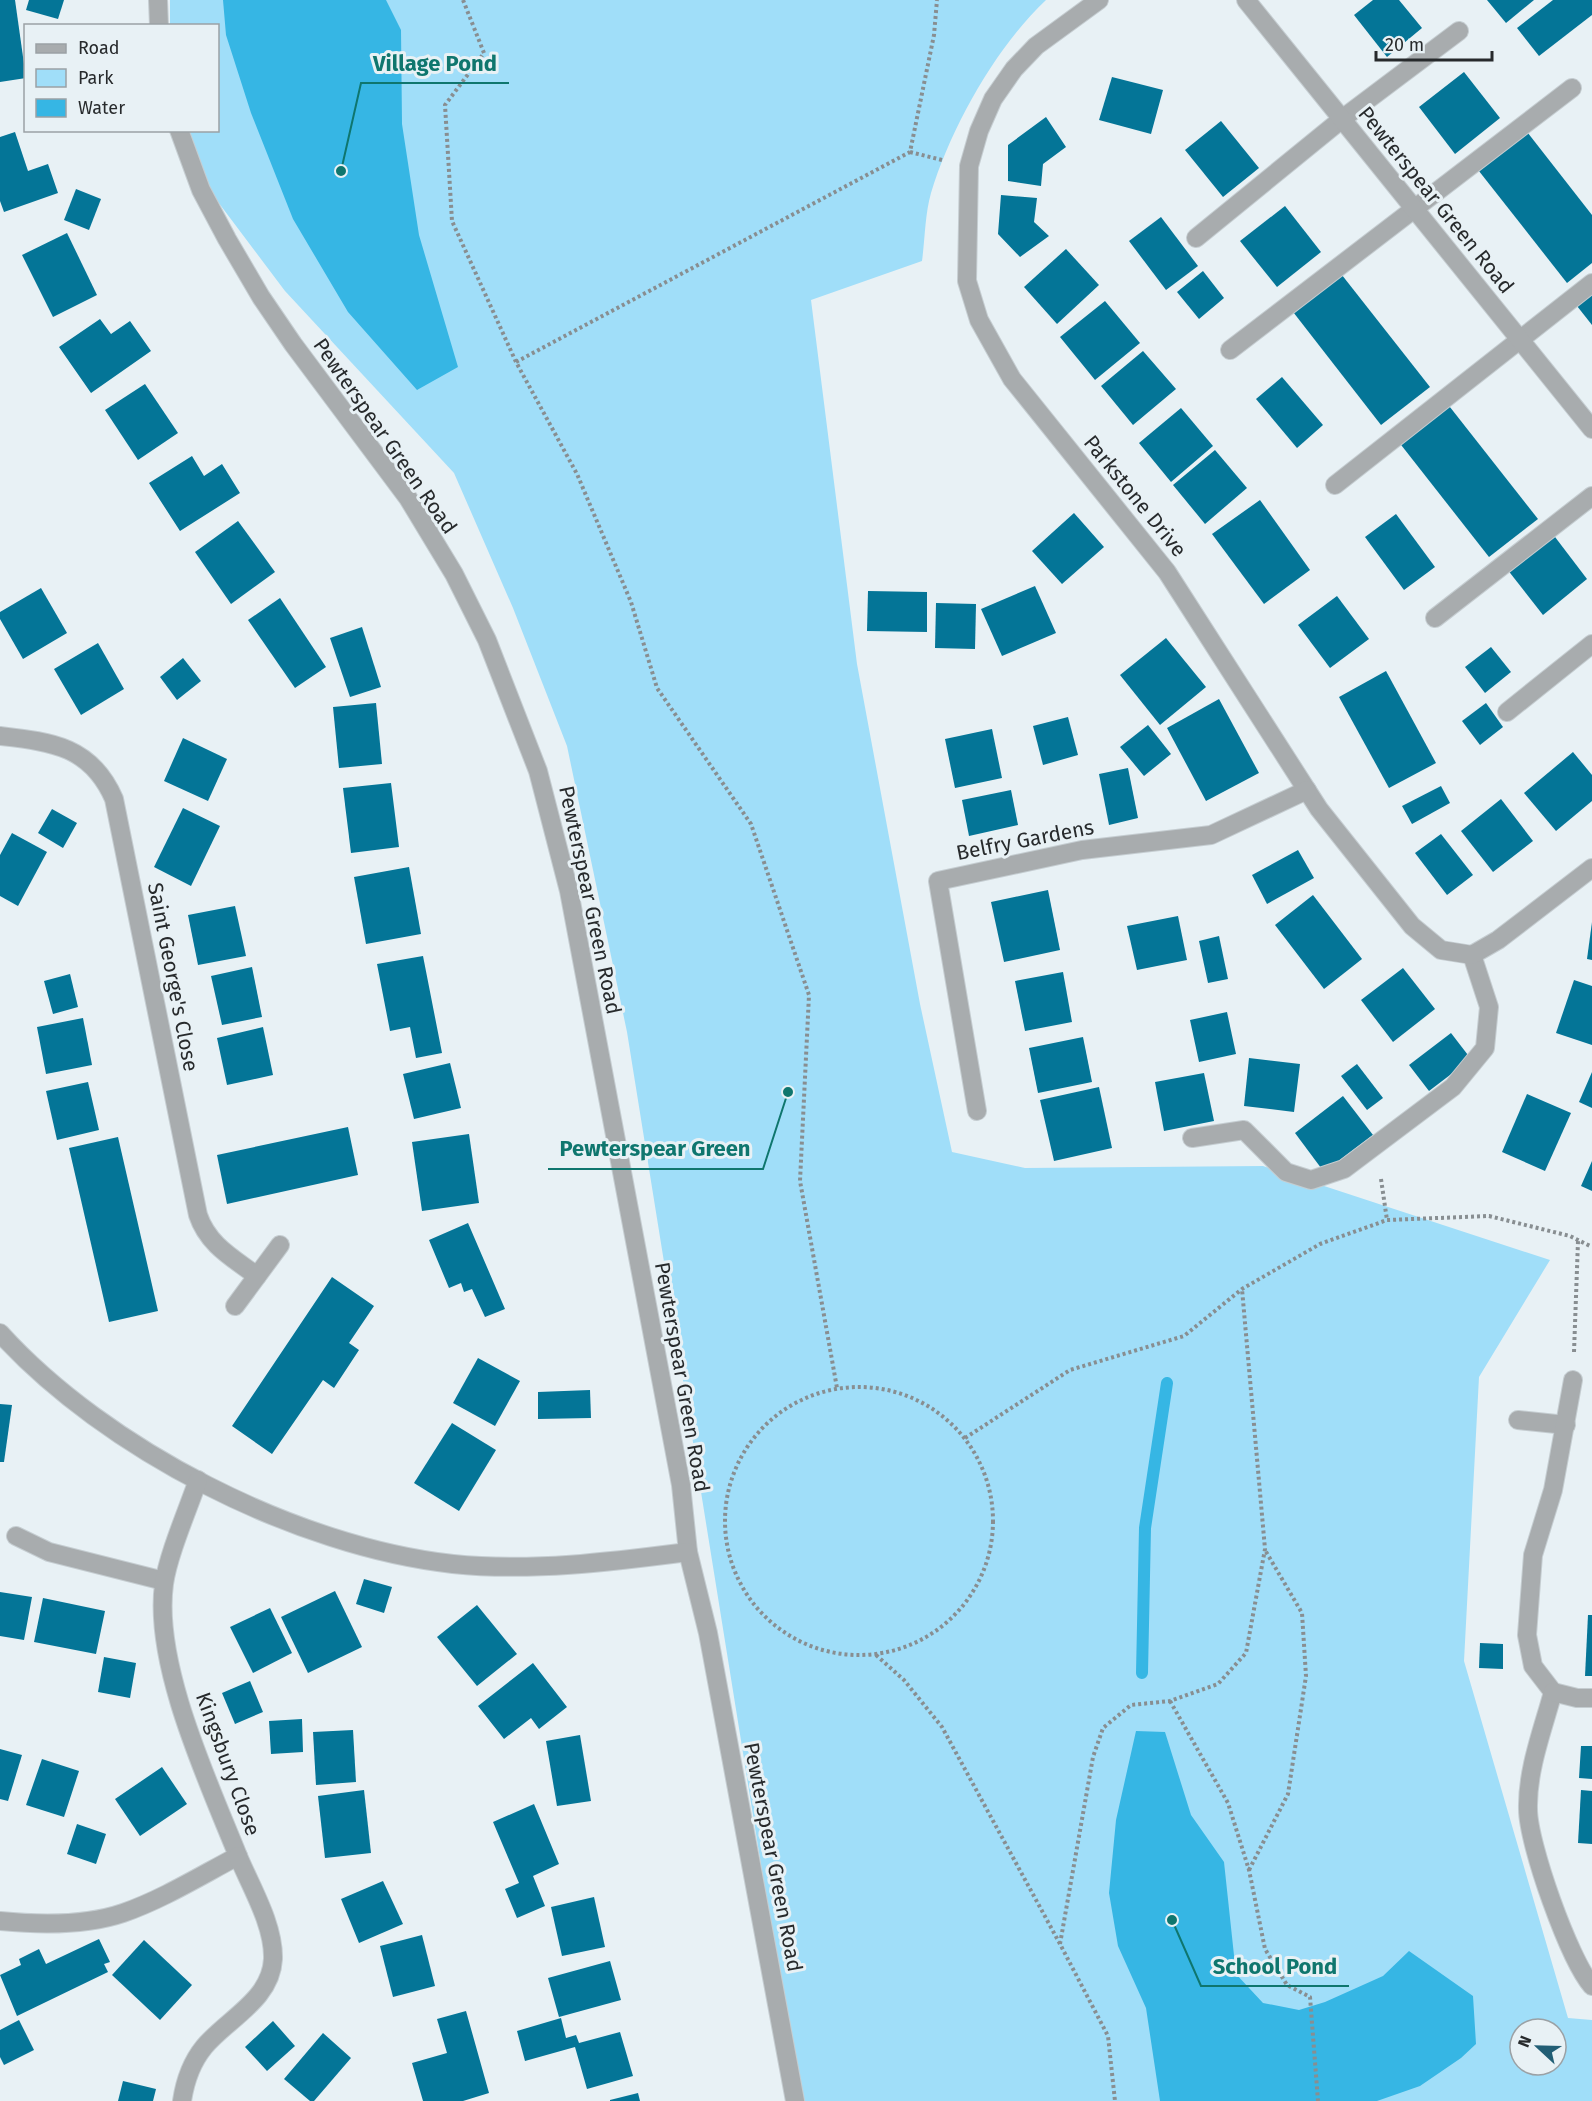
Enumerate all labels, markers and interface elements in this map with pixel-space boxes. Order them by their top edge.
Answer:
legend [24,24,219,132]
scale bar [1376,24,1492,62]
text: 20 m [1385,34,1424,56]
text: Road [78,37,120,59]
callout: Village Pond [361,43,509,83]
text: Village Pond [372,50,497,77]
text: Park [78,67,114,89]
text: Water [78,97,125,119]
street label: Pewterspear Green Road [1353,101,1519,299]
street label: Pewterspear Green Road [307,333,463,539]
street label: Parkstone Drive [1078,430,1192,562]
street label: Pewterspear Green Road [553,783,627,1017]
street label: Belfry Gardens [954,814,1096,866]
street label: Saint George's Close [142,880,204,1074]
callout: Pewterspear Green [548,1129,763,1169]
text: Pewterspear Green [559,1135,751,1162]
street label: Pewterspear Green Road [649,1260,715,1494]
street label: Kingsbury Close [190,1689,266,1839]
street label: Pewterspear Green Road [738,1740,808,1974]
callout: School Pond [1201,1946,1349,1986]
text: School Pond [1213,1953,1337,1980]
north arrow [1508,2017,1568,2077]
text: N [1514,2033,1535,2050]

